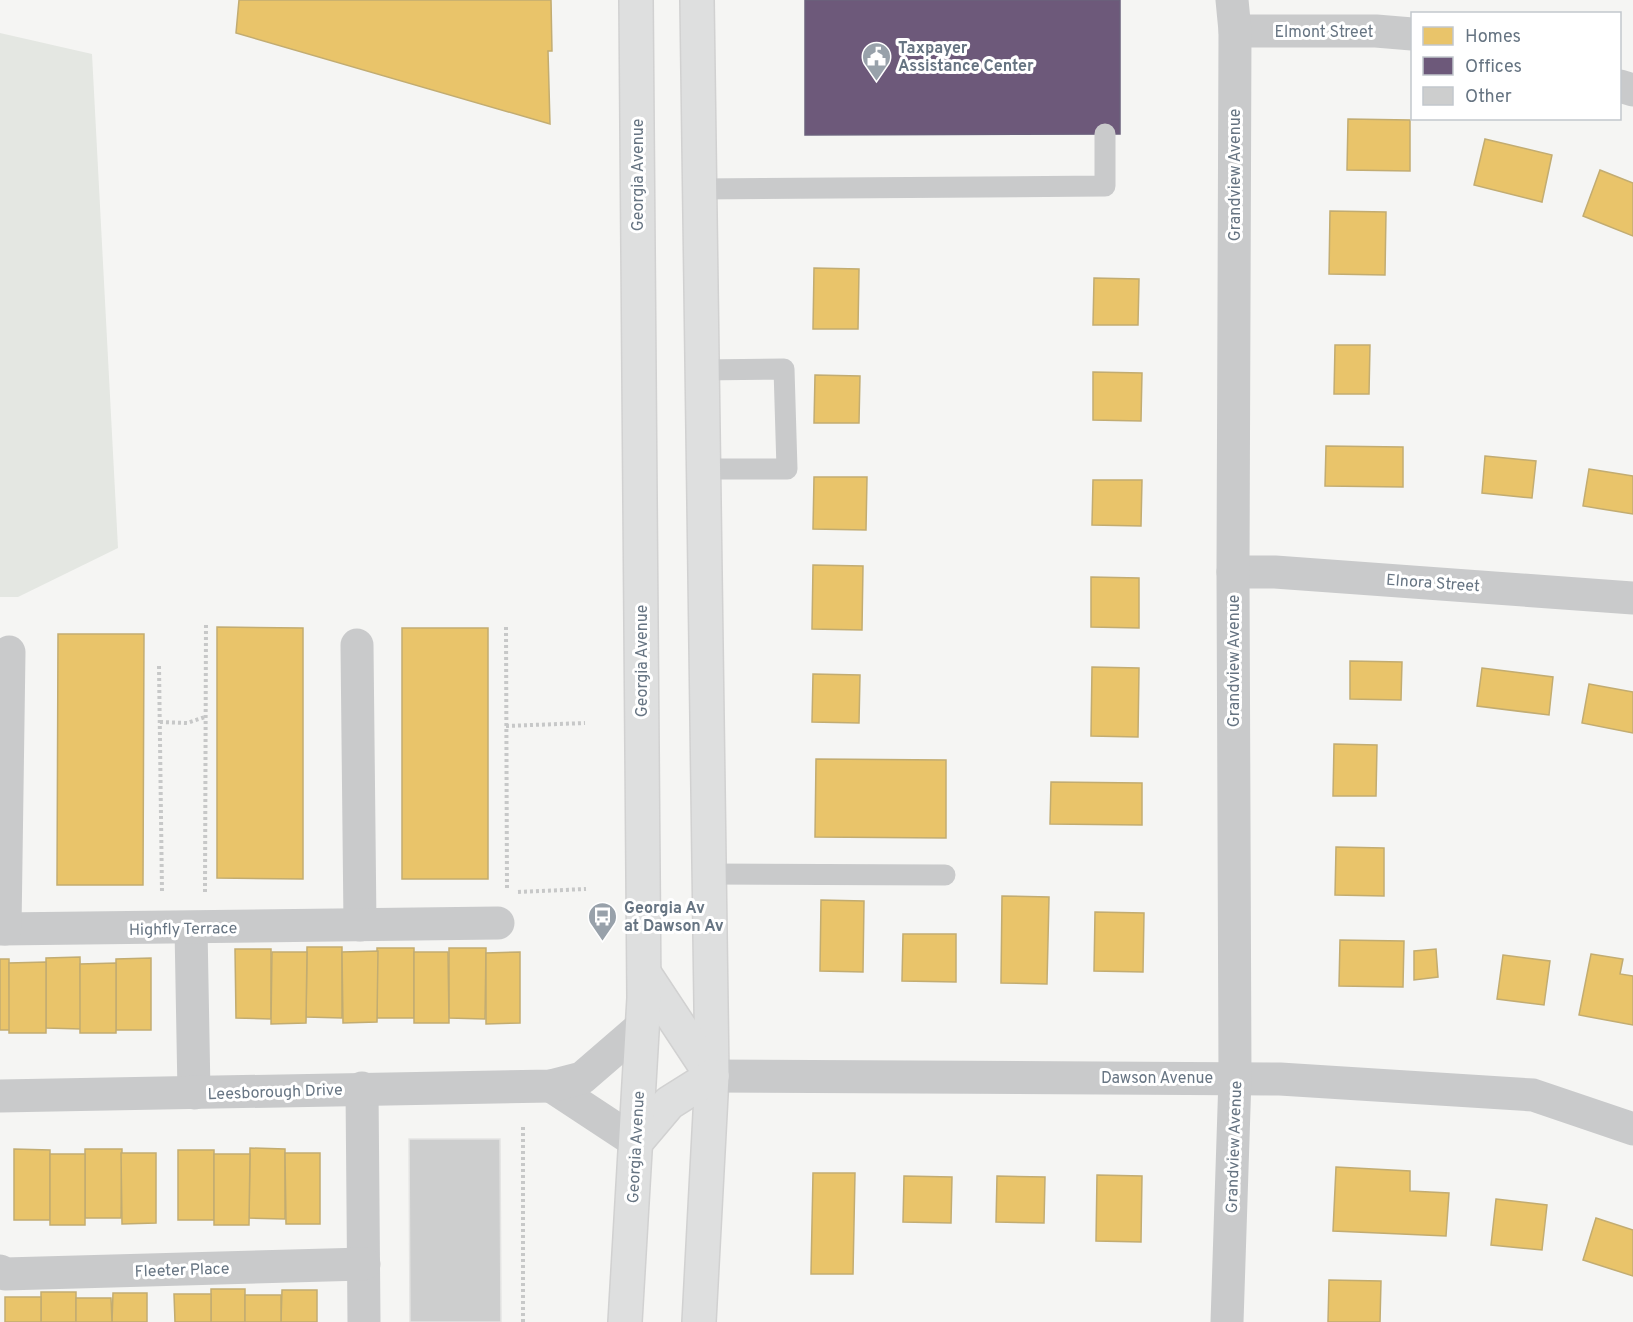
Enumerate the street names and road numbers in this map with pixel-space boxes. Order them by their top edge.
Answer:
street label: Elmont Street [1274,23,1374,43]
street label: Grandview Avenue [1226,109,1246,241]
street label: Georgia Avenue [629,119,649,231]
street label: Elnora Street [1385,571,1480,597]
street label: Grandview Avenue [1225,595,1245,727]
street label: Georgia Avenue [633,605,653,717]
street label: Highfly Terrace [129,919,237,941]
street label: Dawson Avenue [1101,1069,1213,1089]
street label: Grandview Avenue [1223,1080,1247,1214]
street label: Leesborough Drive [207,1081,343,1105]
street label: Georgia Avenue [624,1090,650,1204]
street label: Fleeter Place [134,1259,230,1283]

